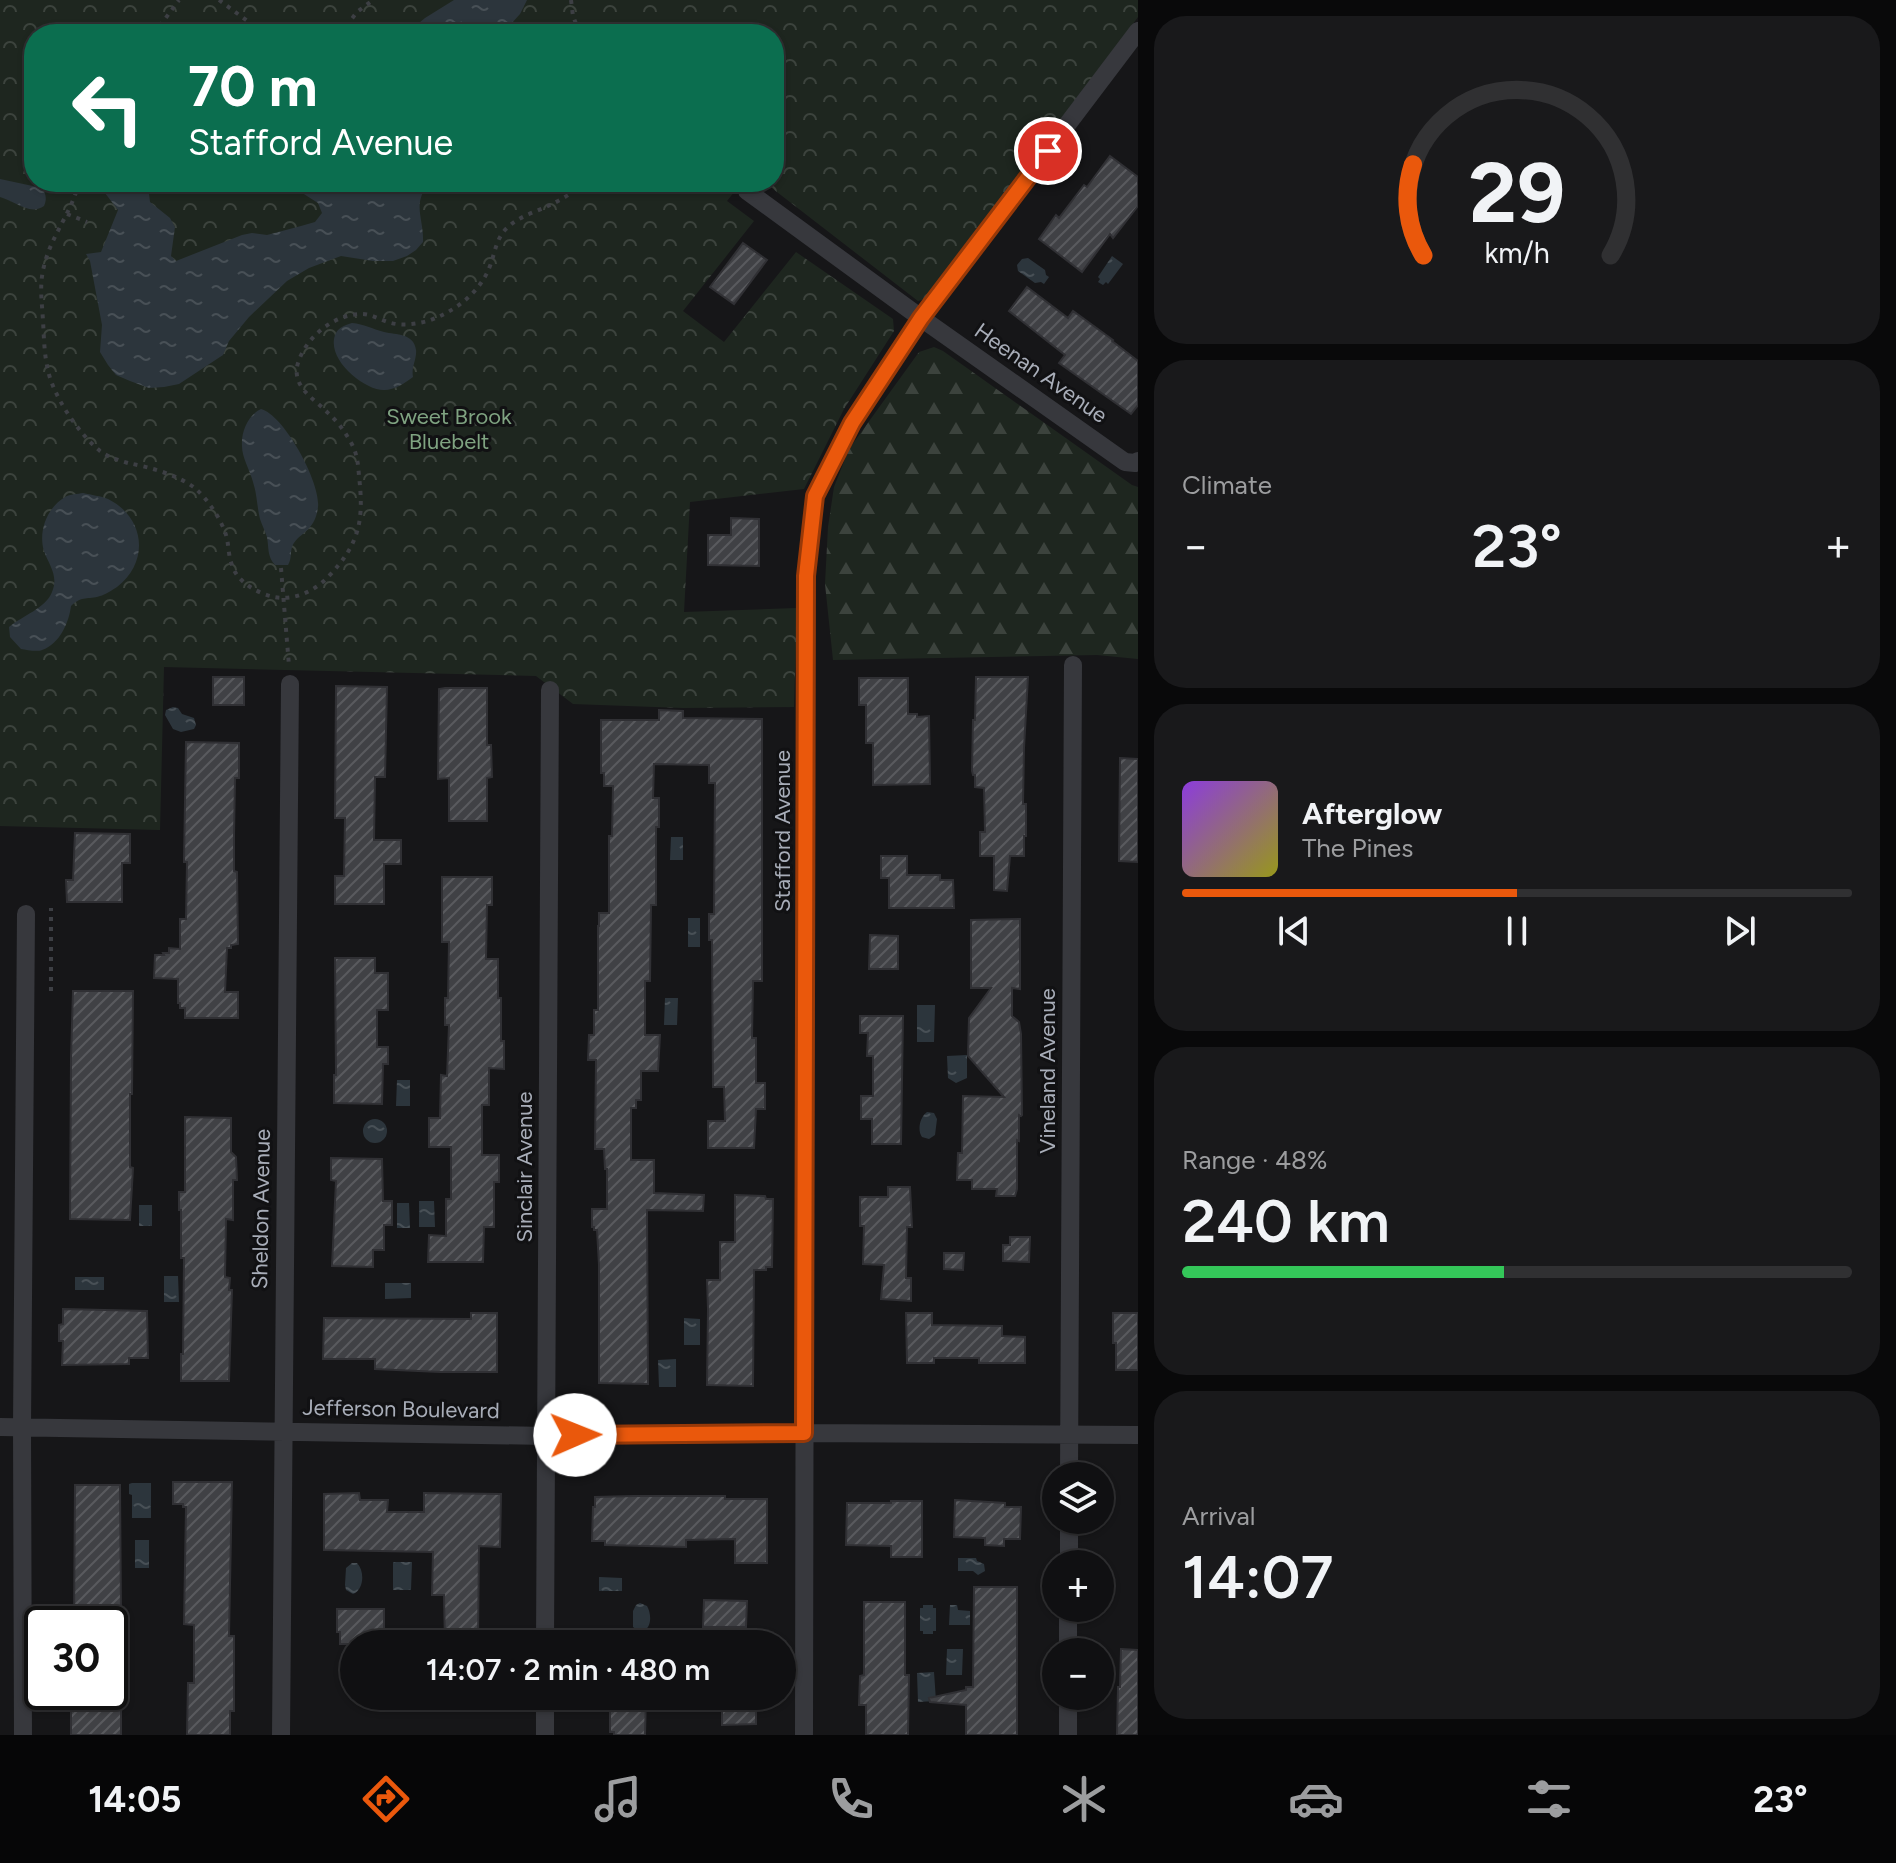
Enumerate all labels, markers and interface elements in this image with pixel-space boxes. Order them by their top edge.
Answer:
text: 70 m [188,53,318,120]
icon: left [56,56,160,160]
pin [1014,117,1082,185]
text: Stafford Avenue [188,121,453,164]
icon: arrive [1026,129,1070,173]
text: 29 [1469,142,1565,242]
text: km/h [1484,236,1550,270]
street label: Heenan Avenue [969,317,1113,429]
park label: Sweet Brook Bluebelt [386,403,512,455]
text: Climate [1182,469,1272,501]
text: 23° [1472,510,1562,582]
text: − [1182,519,1209,572]
text: + [1825,519,1852,572]
street label: Stafford Avenue [769,750,796,912]
text: Afterglow [1302,795,1442,832]
text: The Pines [1302,832,1413,864]
icon: previous [1272,909,1316,953]
icon: pause [1495,909,1539,953]
icon: next [1718,909,1762,953]
street label: Vineland Avenue [1034,988,1061,1154]
street label: Sinclair Avenue [511,1091,538,1243]
street label: Sheldon Avenue [246,1129,276,1289]
text: Range · 48% [1182,1144,1328,1176]
text: 240 km [1182,1185,1390,1257]
position arrow [533,1393,617,1477]
street label: Jefferson Boulevard [302,1394,500,1424]
map controls [1042,1462,1114,1710]
button: layers [1042,1462,1114,1534]
text: Arrival [1182,1500,1255,1532]
text: 14:07 [1182,1541,1333,1613]
button: + [1042,1550,1114,1622]
speed limit sign: 30 [24,1606,128,1710]
button: − [1042,1638,1114,1710]
text: 14:07 · 2 min · 480 m [426,1651,710,1688]
icon: directions [358,1771,414,1827]
icon: music [590,1771,646,1827]
icon: phone [823,1771,879,1827]
icon: climate [1056,1771,1112,1827]
icon: car [1288,1771,1344,1827]
icon: filters [1521,1771,1577,1827]
text: 14:05 [88,1778,181,1821]
text: 23° [1753,1778,1808,1821]

